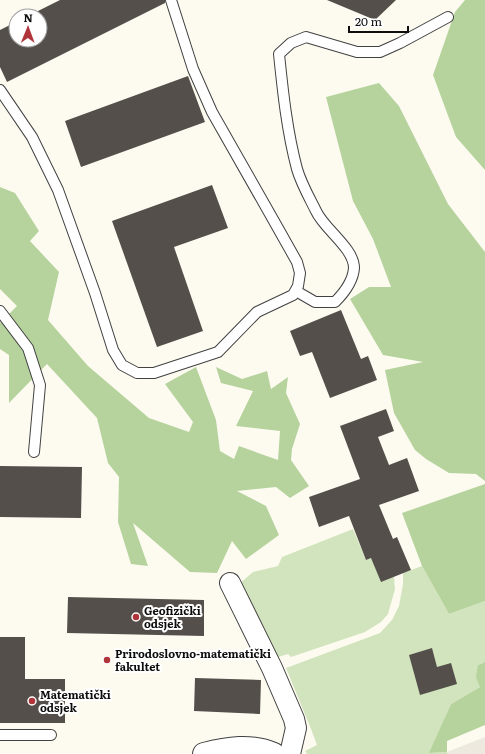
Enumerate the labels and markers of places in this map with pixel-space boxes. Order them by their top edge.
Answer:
place label: Geofizički odsjek [144,602,201,631]
marker: Geofizički odsjek [131,612,141,622]
place label: Prirodoslovno-matematički fakultet [115,645,271,674]
marker: Prirodoslovno-matematički fakultet [102,655,112,665]
place label: Matematički odsjek [40,686,111,715]
marker: Matematički odsjek [27,696,37,706]

